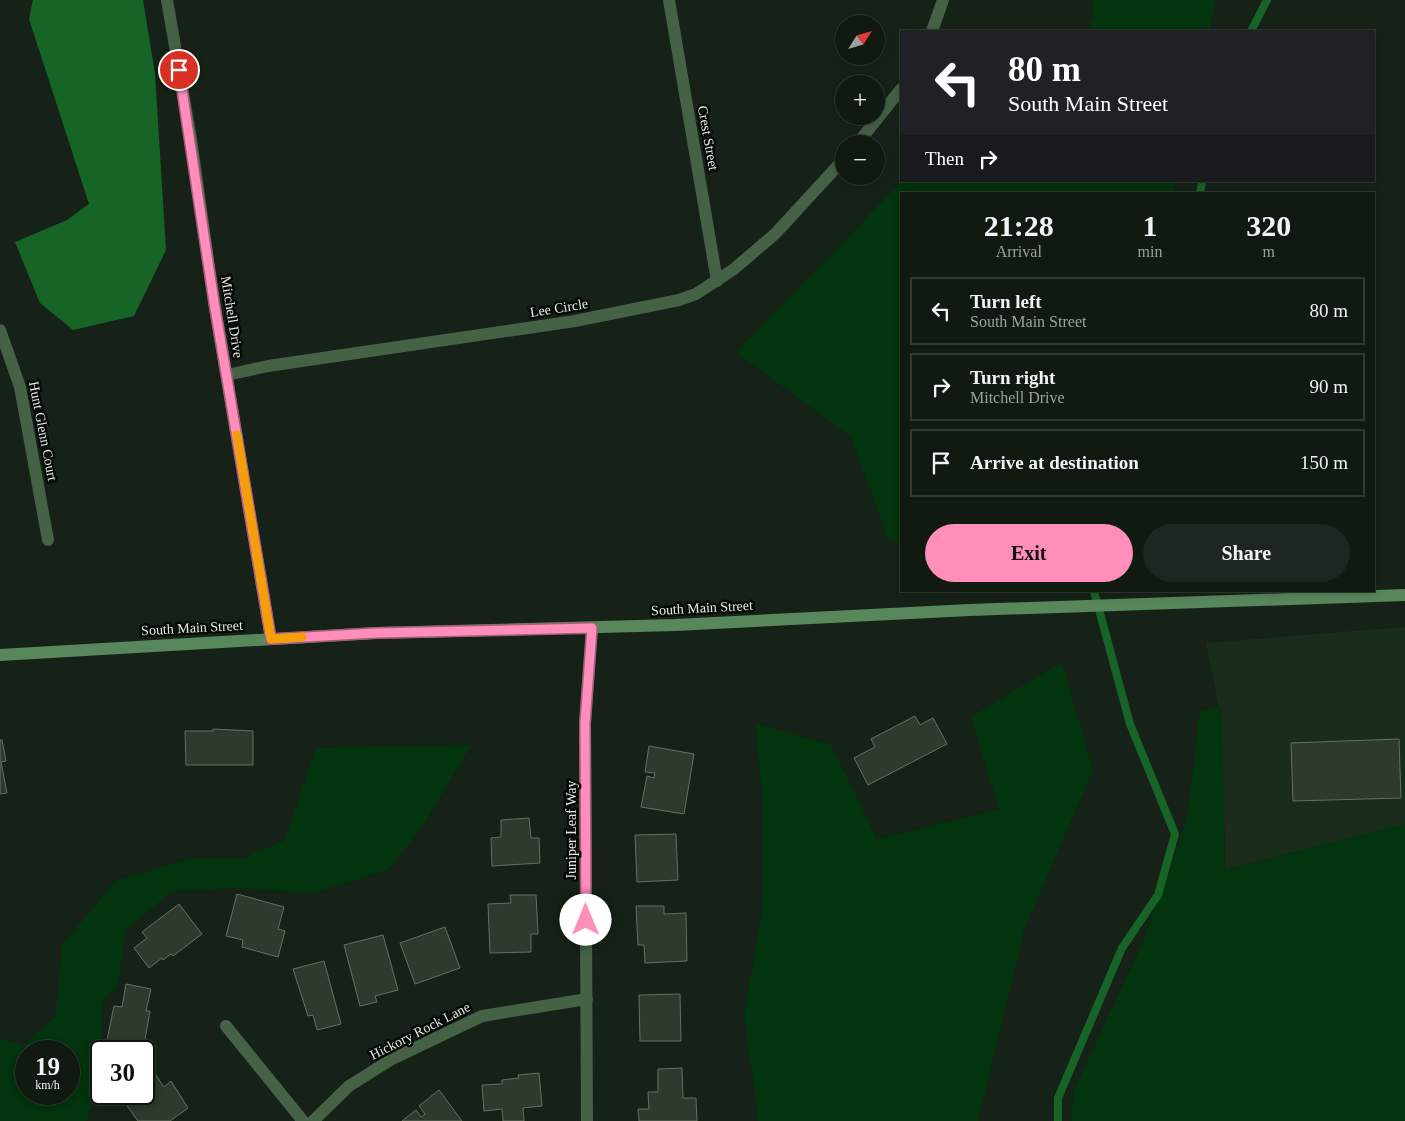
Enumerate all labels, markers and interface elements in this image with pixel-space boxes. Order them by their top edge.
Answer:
north arrow [835,15,885,65]
map controls [835,15,885,185]
pin [158,49,200,91]
icon: left [925,50,990,115]
text: 80 m [1008,50,1081,89]
icon: arrive [165,56,193,84]
button: + [835,75,885,125]
text: South Main Street [1008,91,1168,116]
street label: Crest Street [695,104,721,172]
button: − [835,135,885,185]
icon: right [974,145,1002,173]
text: Then [925,148,964,169]
text: 21:28 [984,209,1054,242]
text: 1 [1142,209,1157,242]
text: 320 [1246,209,1291,242]
text: Arrival [996,243,1042,260]
text: min [1138,243,1162,260]
text: m [1262,243,1275,260]
street label: Mitchell Drive [218,275,246,359]
text: Turn left [970,291,1042,312]
street label: Lee Circle [529,296,589,320]
icon: left [927,297,955,325]
text: 80 m [1309,300,1348,321]
text: South Main Street [970,313,1086,330]
text: Turn right [970,367,1055,388]
icon: right [927,373,955,401]
text: 90 m [1309,376,1348,397]
street label: Hunt Glenn Court [26,380,60,482]
text: Mitchell Drive [970,389,1065,406]
icon: arrive [927,449,955,477]
text: Arrive at destination [970,452,1139,473]
text: 150 m [1300,452,1348,473]
button: Exit [925,524,1133,582]
button: Share [1143,524,1350,582]
street label: South Main Street [651,598,753,618]
street label: South Main Street [141,618,243,638]
street label: Juniper Leaf Way [564,781,579,879]
position arrow [559,893,611,945]
street label: Hickory Rock Lane [367,999,473,1063]
speed limit sign: 30 [90,1040,155,1105]
text: 19 [35,1053,60,1080]
text: km/h [35,1078,60,1092]

